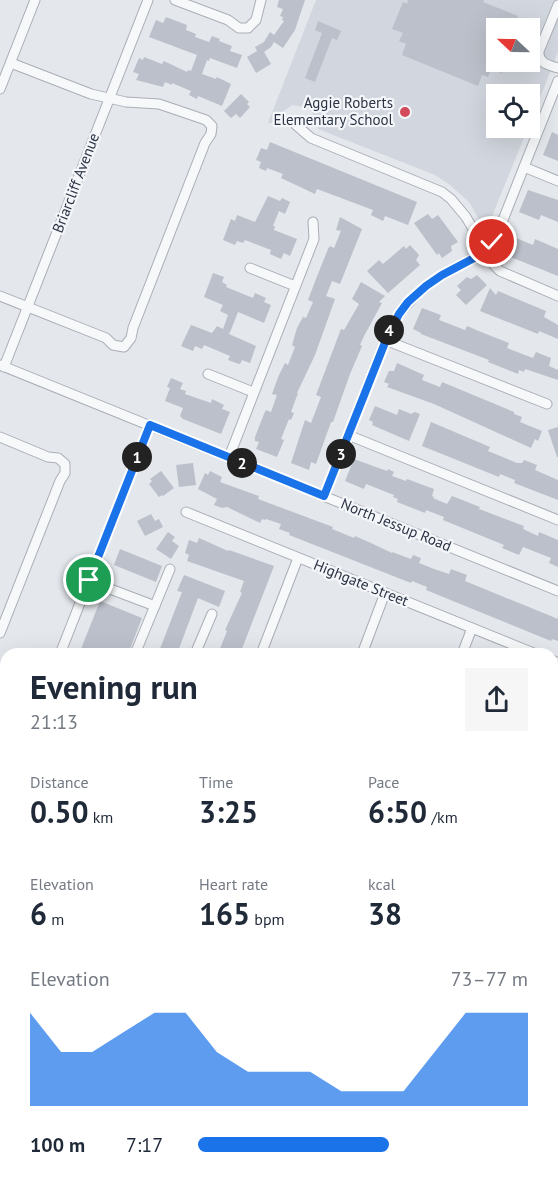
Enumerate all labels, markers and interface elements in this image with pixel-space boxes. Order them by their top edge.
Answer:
north arrow [486,18,540,72]
map controls [486,18,540,138]
button: locate [486,84,540,138]
place label: Aggie Roberts Elementary School [273,93,394,129]
marker: Aggie Roberts Elementary School [398,105,412,119]
street label: Briarcliff Avenue [48,130,103,235]
pin [466,216,517,267]
icon: check [475,225,508,258]
pin: 4 [374,315,404,345]
text: 4 [384,320,394,340]
pin: 3 [326,439,356,469]
pin: 1 [122,442,152,472]
text: 3 [336,444,346,464]
text: 1 [132,447,142,467]
pin: 2 [227,448,257,478]
text: 2 [237,453,247,473]
street label: North Jessup Road [338,494,454,555]
pin [63,554,114,605]
street label: Highgate Street [311,555,411,610]
icon: arrive [72,563,105,596]
text: Evening run [30,665,198,708]
button: share [465,668,528,731]
text: 21:13 [30,709,78,735]
text: Distance [30,772,89,792]
text: Time [199,772,233,792]
text: Pace [368,772,399,792]
text: 0.50 [30,792,88,831]
text: 3:25 [199,792,258,831]
text: 6:50 [368,792,427,831]
text: km [88,807,113,827]
text: /km [427,807,458,827]
text: Elevation [30,874,94,894]
text: Heart rate [199,874,268,894]
text: kcal [368,874,395,894]
text: 6 [30,894,47,933]
text: 165 [199,894,250,933]
text: 38 [368,894,402,933]
text: m [47,909,64,929]
text: bpm [250,909,285,929]
text: Elevation [30,966,110,992]
text: 73–77 m [451,966,528,992]
text: 100 m [30,1132,85,1158]
text: 7:17 [126,1132,163,1158]

